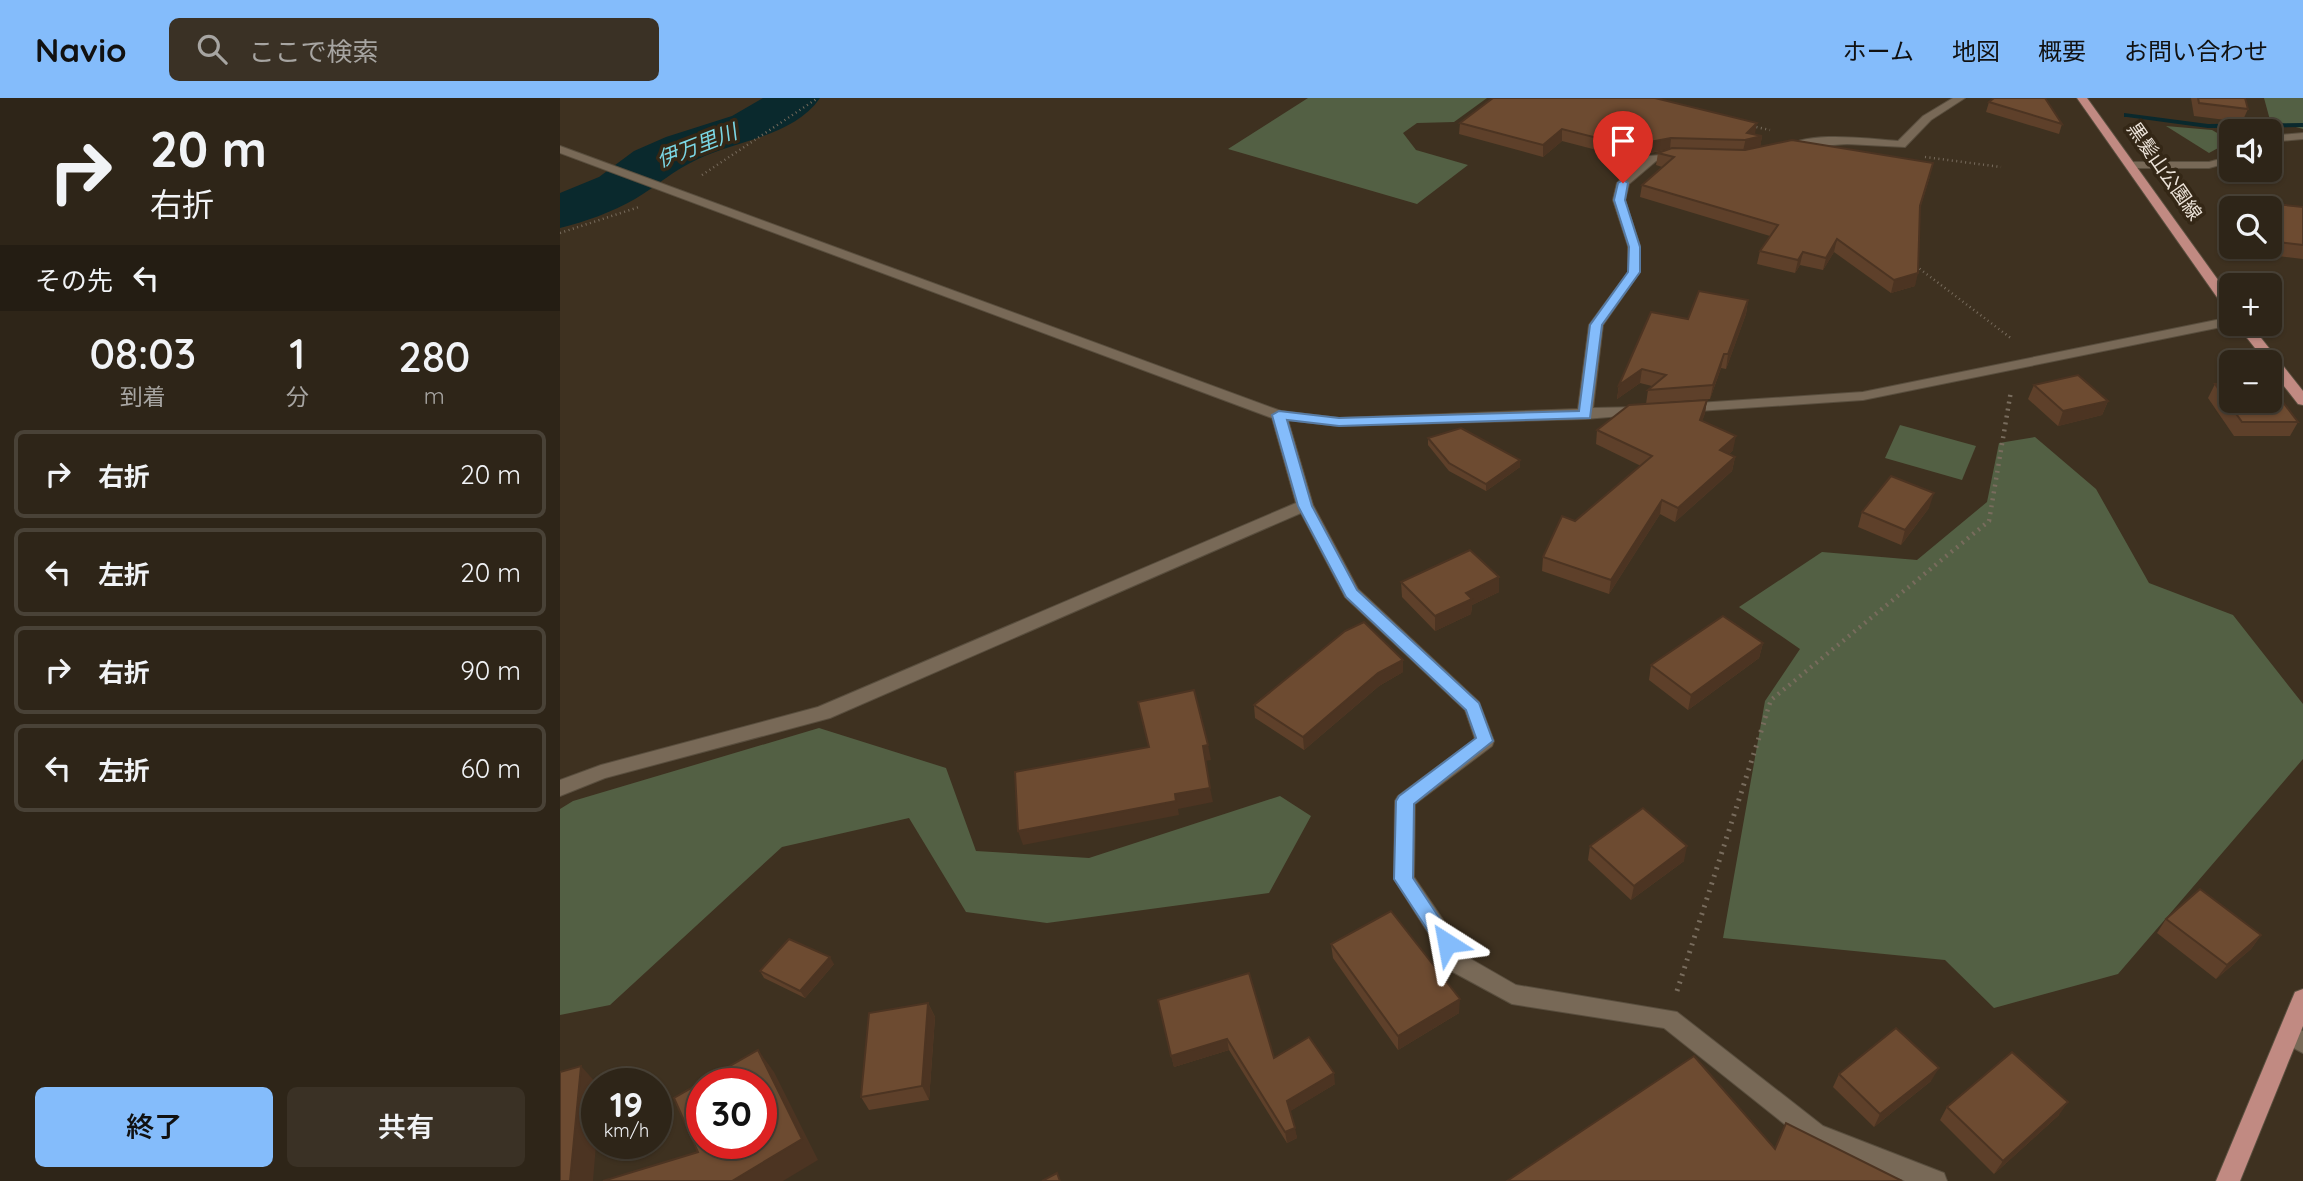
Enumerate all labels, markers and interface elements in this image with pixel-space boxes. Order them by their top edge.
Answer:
search box [169,18,659,81]
text: Navio [35,29,127,70]
icon: search [193,30,231,68]
text: ここで検索 [249,35,379,68]
text: ホーム [1843,36,1914,66]
text: 地図 [1952,36,2000,66]
text: 概要 [2038,36,2086,66]
text: お問い合わせ [2124,36,2268,66]
pin [1593,111,1653,183]
water label: 伊万里川 [653,117,742,172]
street label: 黒髪山公園線 [2122,117,2208,225]
text: 20 m [150,118,267,179]
map controls [2219,119,2282,413]
button: sound [2219,119,2282,182]
icon: arrive [1604,122,1642,160]
icon: right [35,126,126,217]
text: 右折 [150,184,214,224]
button: search [2219,196,2282,259]
icon: left [127,259,165,297]
text: その先 [35,264,113,297]
button: + [2219,273,2282,336]
text: 08:03 [90,327,196,380]
text: 1 [289,327,305,380]
text: 280 [398,330,470,383]
button: − [2219,350,2282,413]
text: m [424,381,445,410]
text: 到着 [120,382,166,411]
text: 分 [286,382,309,411]
icon: right [39,455,77,493]
text: 20 m [460,458,521,491]
text: 右折 [98,460,150,493]
icon: left [39,553,77,591]
text: 20 m [460,556,521,589]
text: 左折 [98,558,150,591]
icon: right [39,651,77,689]
text: 90 m [460,654,521,687]
text: 右折 [98,656,150,689]
icon: left [39,749,77,787]
text: 60 m [461,752,521,785]
text: 左折 [98,754,150,787]
position arrow [1410,906,1484,980]
speed limit sign: 30 [686,1068,777,1159]
text: 19 [610,1082,643,1126]
button: 終了 [35,1087,273,1167]
button: 共有 [287,1087,525,1167]
text: km/h [604,1119,649,1142]

